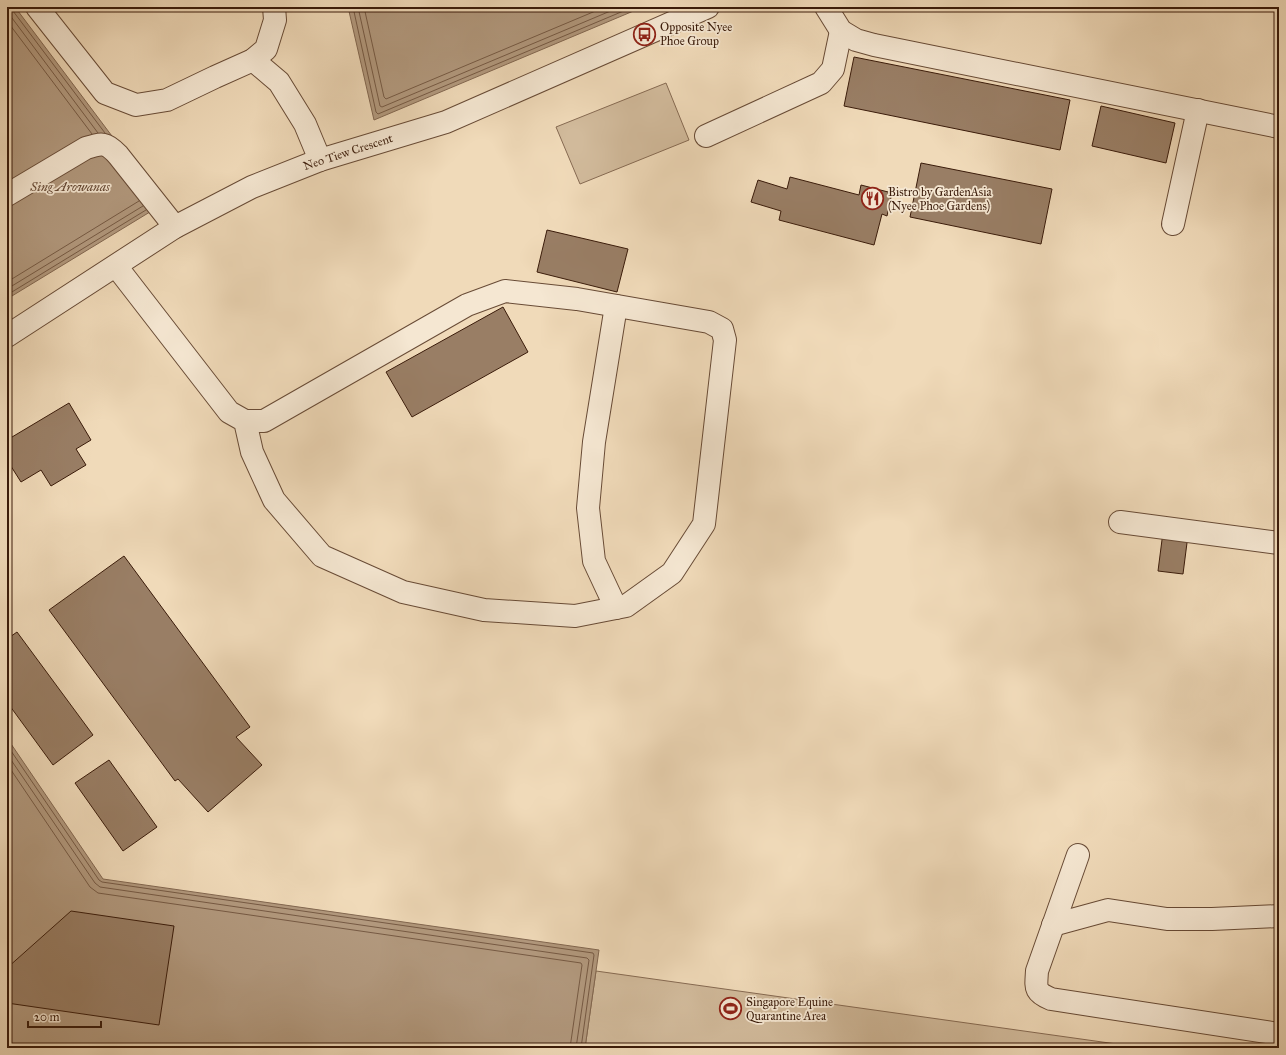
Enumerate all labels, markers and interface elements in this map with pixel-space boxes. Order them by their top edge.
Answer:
place label: Opposite Nyee Phoe Group [660,20,732,48]
bus stop icon: Opposite Nyee Phoe Group [632,21,658,47]
street label: Neo Tiew Crescent [301,131,395,173]
water label: Sing Arowanas [29,179,110,195]
place label: Bistro by GardenAsia (Nyee Phoe Gardens) [888,185,993,213]
restaurant icon: Bistro by GardenAsia (Nyee Phoe Gardens) [860,186,886,212]
place label: Singapore Equine Quarantine Area [746,995,833,1023]
sports icon: Singapore Equine Quarantine Area [717,996,743,1022]
scale bar [28,1003,101,1029]
text: 20 m [34,1010,60,1024]

